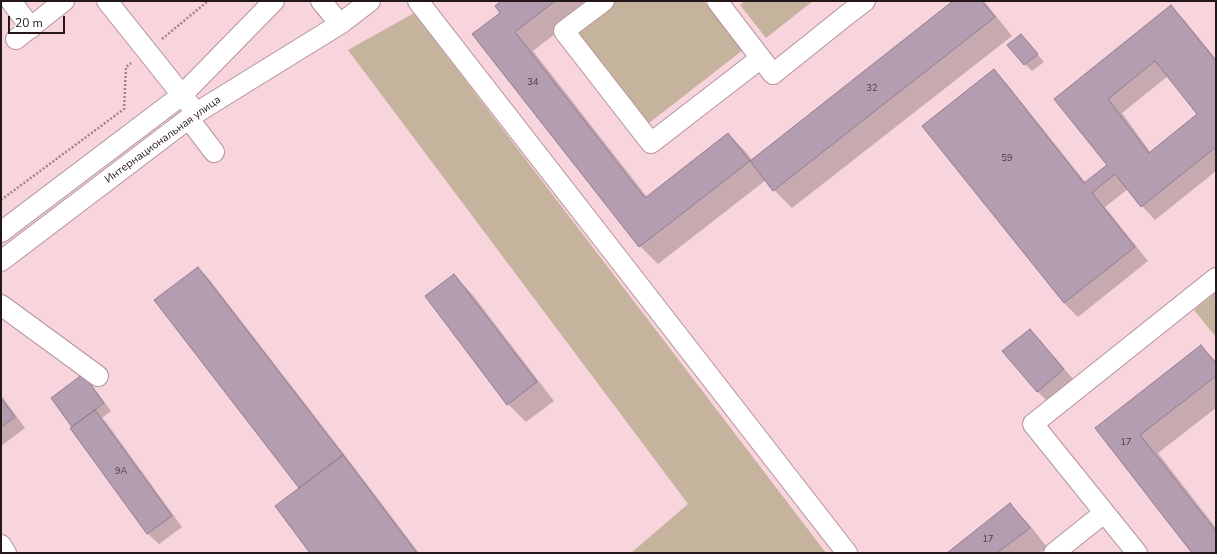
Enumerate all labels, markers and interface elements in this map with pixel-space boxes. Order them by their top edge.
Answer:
scale bar [10,8,67,34]
text: 20 m [15,15,43,31]
house number: 34 [528,78,538,88]
house number: 32 [867,84,877,94]
street label: Интернациональная улица [102,94,224,186]
house number: 59 [1002,154,1012,164]
house number: 17 [1121,438,1131,448]
house number: 9А [115,467,127,477]
house number: 17 [983,535,993,545]

